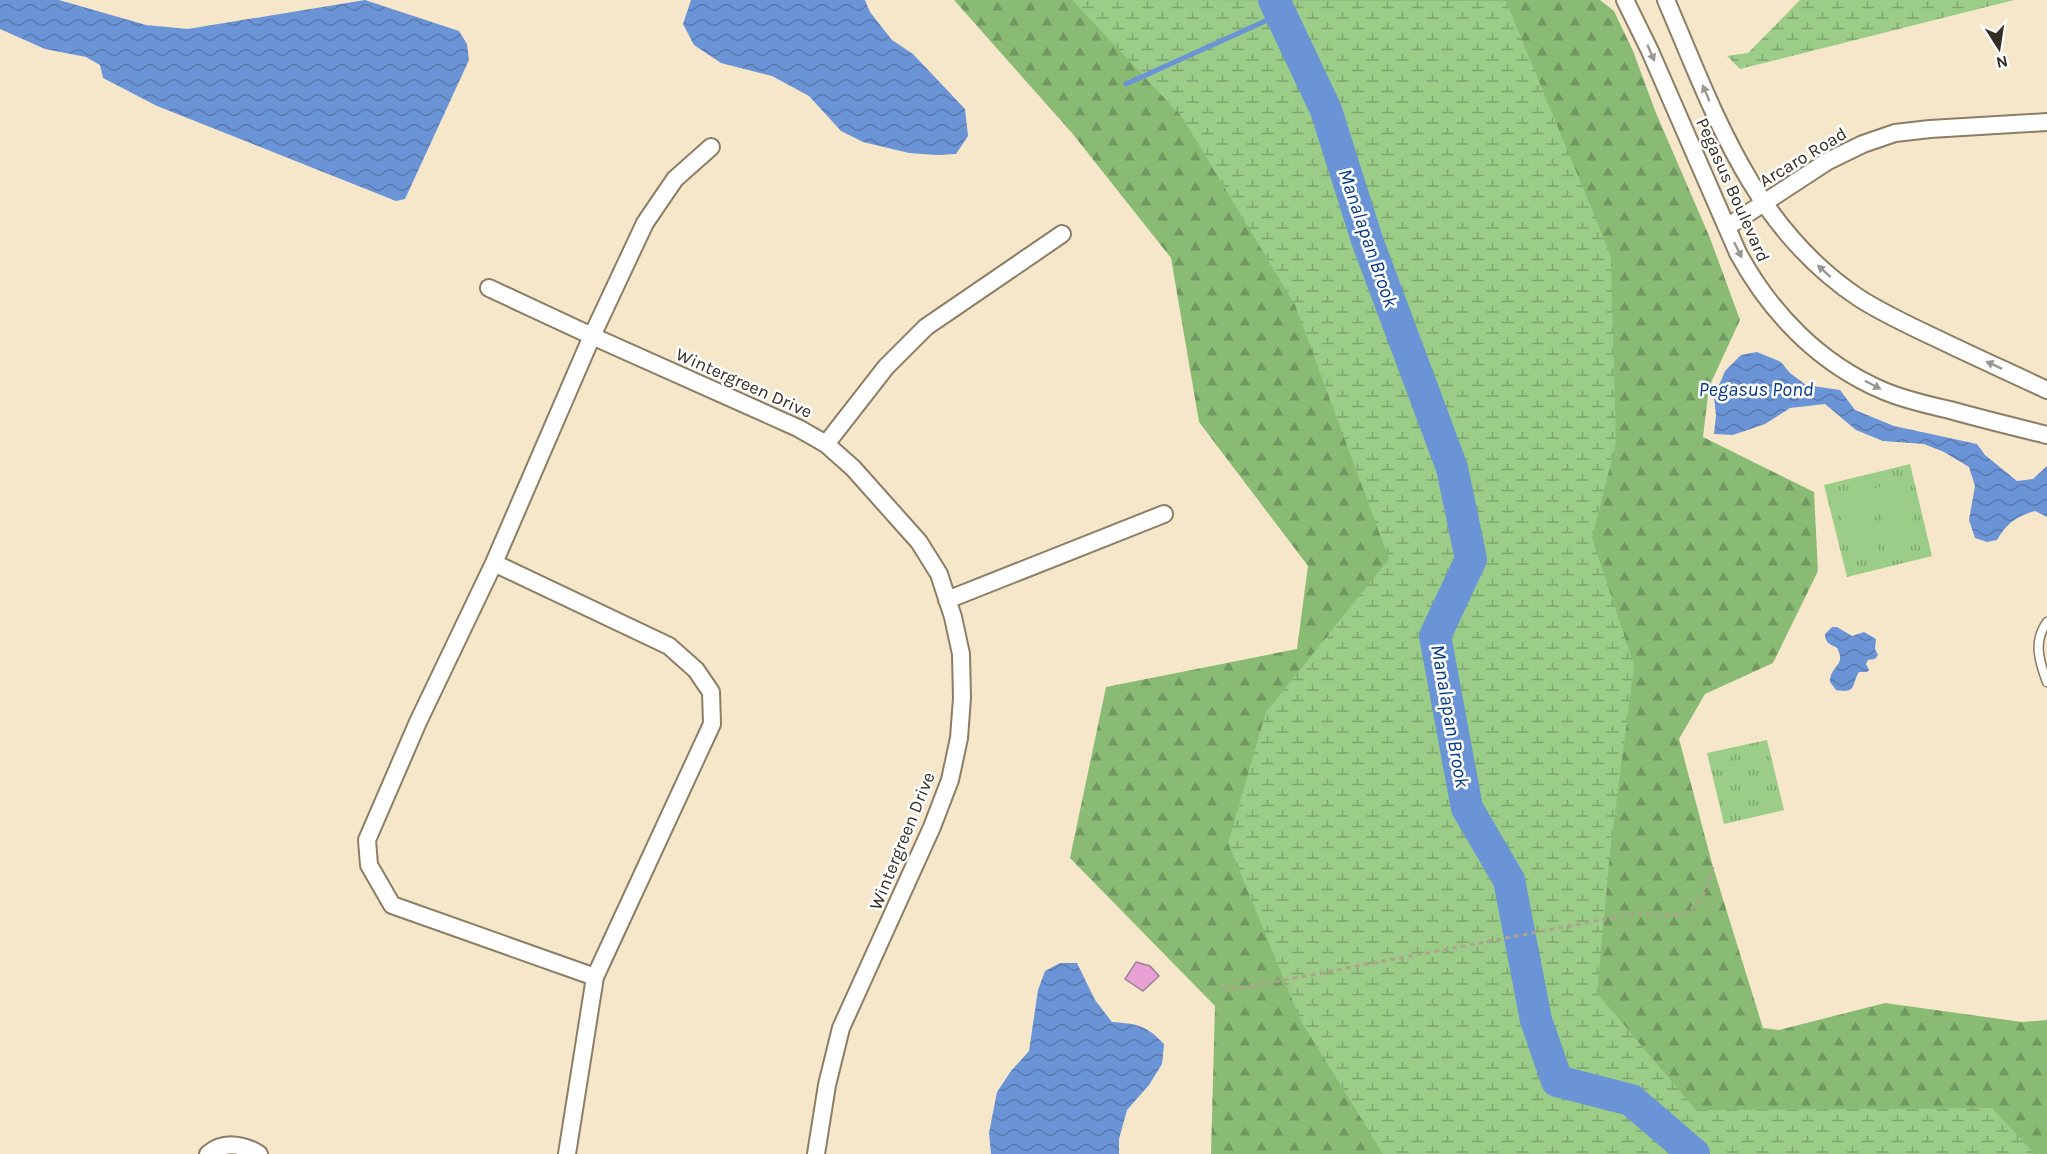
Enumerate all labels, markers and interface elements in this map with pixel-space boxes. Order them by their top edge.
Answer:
north arrow [1969,18,2029,78]
one-way arrow [1646,44,1655,61]
text: N [1994,52,2010,73]
one-way arrow [1701,83,1711,101]
street label: Pegasus Boulevard [1691,114,1775,266]
street label: Arcaro Road [1755,122,1851,192]
water label: Manalapan Brook [1333,166,1403,311]
one-way arrow [1733,242,1742,259]
one-way arrow [1817,264,1832,278]
street label: Wintergreen Drive [672,343,816,423]
one-way arrow [1986,361,2003,370]
water label: Pegasus Pond [1699,378,1814,401]
one-way arrow [1865,380,1882,390]
water label: Manalapan Brook [1426,643,1474,790]
street label: Wintergreen Drive [864,769,940,913]

